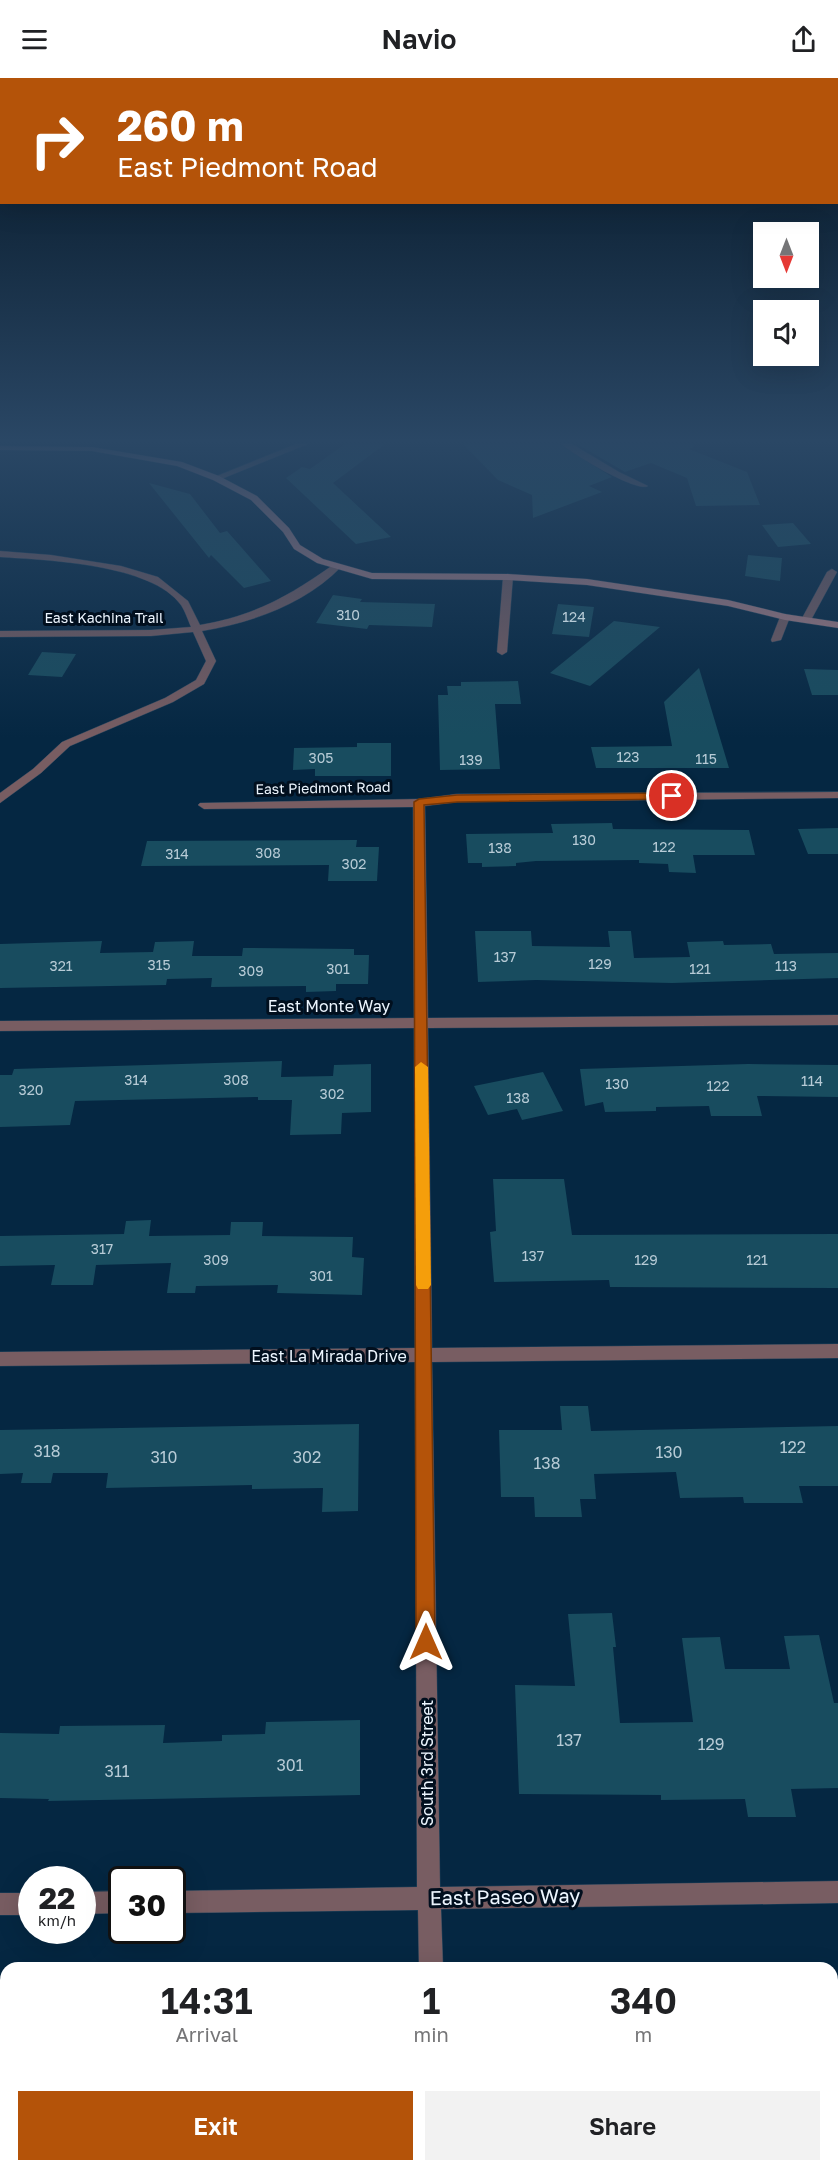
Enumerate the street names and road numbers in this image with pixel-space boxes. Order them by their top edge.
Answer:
street label: East Kachina Trail [44,609,164,626]
street label: East Piedmont Road [255,778,391,797]
street label: East Monte Way [268,996,390,1016]
street label: East La Mirada Drive [251,1346,407,1366]
street label: South 3rd Street [417,1700,437,1826]
street label: East Paseo Way [429,1883,581,1909]

